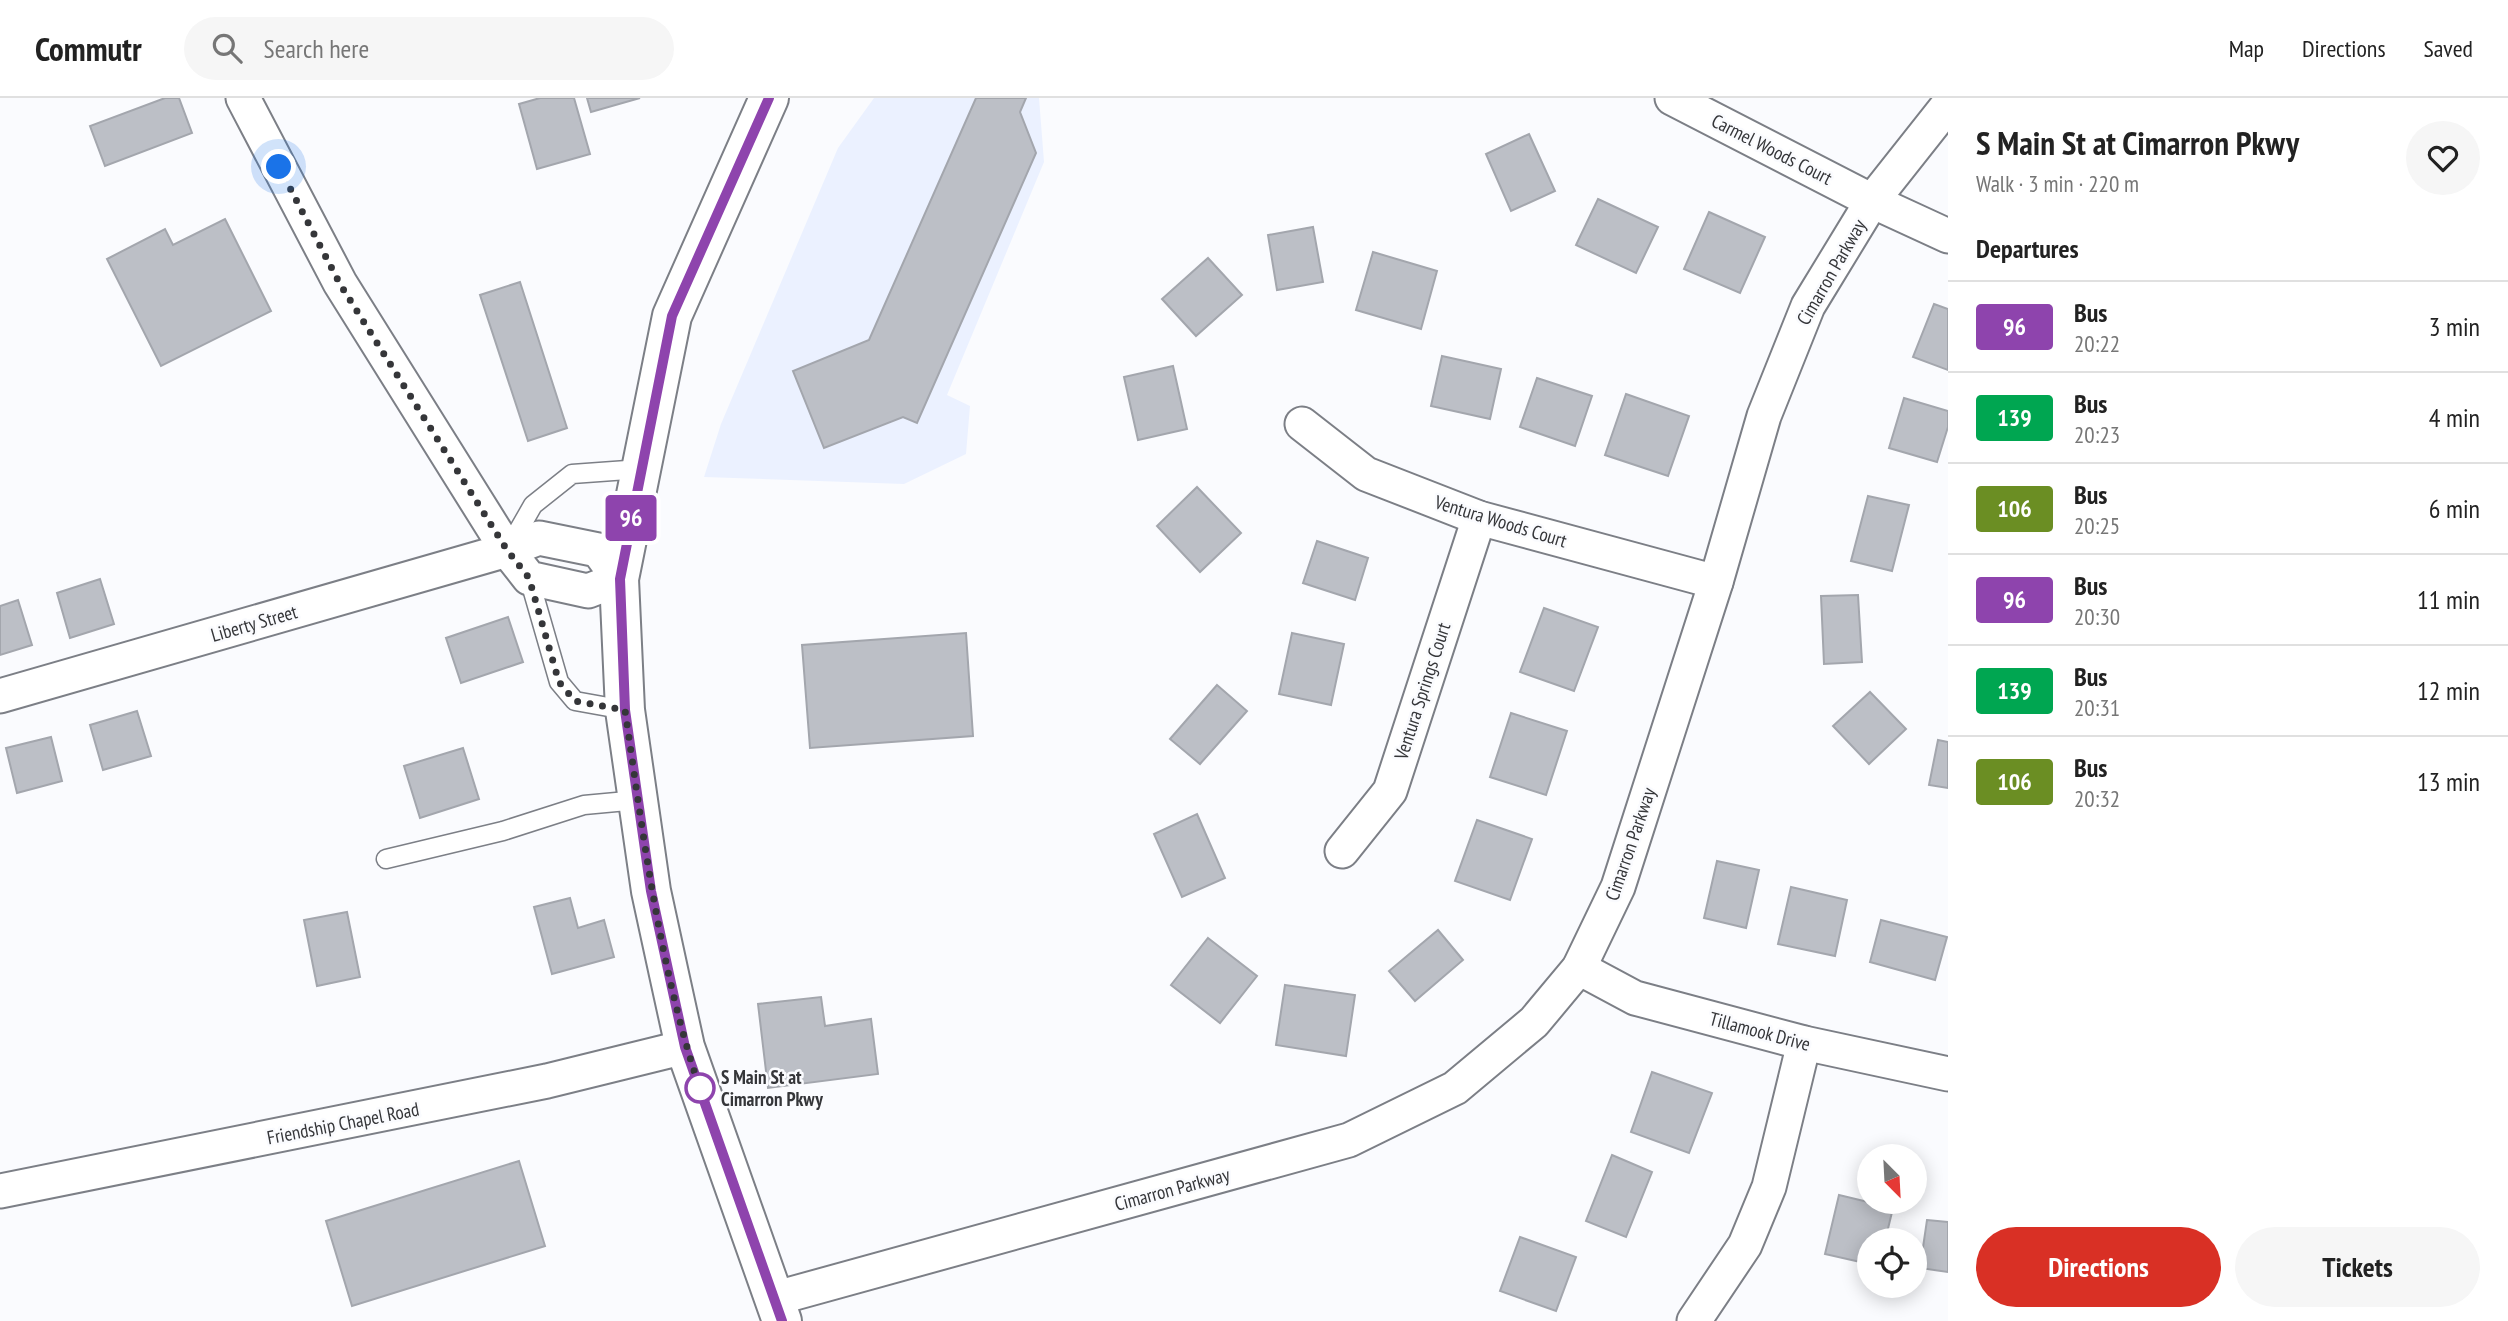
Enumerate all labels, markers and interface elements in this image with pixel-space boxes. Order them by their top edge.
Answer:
search box [184,17,674,80]
text: Commutr [35,27,142,70]
icon: search [208,29,246,67]
text: Search here [264,32,369,65]
text: Map [2229,33,2264,64]
text: Directions [2302,33,2386,64]
text: Saved [2424,33,2473,64]
street label: Carmel Woods Court [1708,108,1837,190]
text: S Main St at Cimarron Pkwy [1976,121,2299,164]
button: heart [2406,121,2480,195]
your location [261,149,296,184]
text: Walk · 3 min · 220 m [1976,169,2139,198]
street label: Cimarron Parkway [1791,214,1871,329]
text: Departures [1976,232,2079,265]
text: Bus [2074,296,2107,329]
text: 3 min [2429,310,2480,343]
text: 96 [2003,311,2026,342]
text: 20:22 [2074,329,2120,358]
text: Bus [2074,387,2107,420]
text: 4 min [2429,401,2480,434]
text: 139 [1997,402,2032,433]
text: 20:23 [2074,420,2120,449]
text: Bus [2074,478,2107,511]
street label: Ventura Woods Court [1431,489,1571,553]
text: 6 min [2429,492,2480,525]
text: 106 [1997,493,2032,524]
line badge: 96 [600,495,662,541]
text: 96 [620,502,642,533]
text: 20:25 [2074,511,2120,540]
text: Bus [2074,569,2107,602]
text: 11 min [2417,583,2480,616]
text: 96 [2003,584,2026,615]
street label: Liberty Street [208,599,301,647]
text: 20:30 [2074,602,2120,631]
street label: Ventura Springs Court [1388,619,1456,763]
text: Bus [2074,660,2107,693]
text: 12 min [2417,674,2480,707]
text: 139 [1997,675,2032,706]
text: 20:31 [2074,693,2120,722]
text: Bus [2074,751,2107,784]
text: 13 min [2417,765,2480,798]
text: 106 [1997,766,2032,797]
street label: Cimarron Parkway [1599,784,1661,904]
text: 20:32 [2074,784,2120,813]
street label: Tillamook Drive [1707,1006,1813,1056]
place label: S Main St at Cimarron Pkwy [721,1065,823,1111]
marker: S Main St at Cimarron Pkwy [685,1073,715,1103]
street label: Friendship Chapel Road [265,1096,421,1150]
north arrow [1857,1144,1927,1214]
map controls [1857,1144,1927,1298]
street label: Cimarron Parkway [1112,1162,1233,1216]
button: Directions [1976,1227,2221,1307]
button: Tickets [2235,1227,2480,1307]
button: locate [1857,1228,1927,1298]

